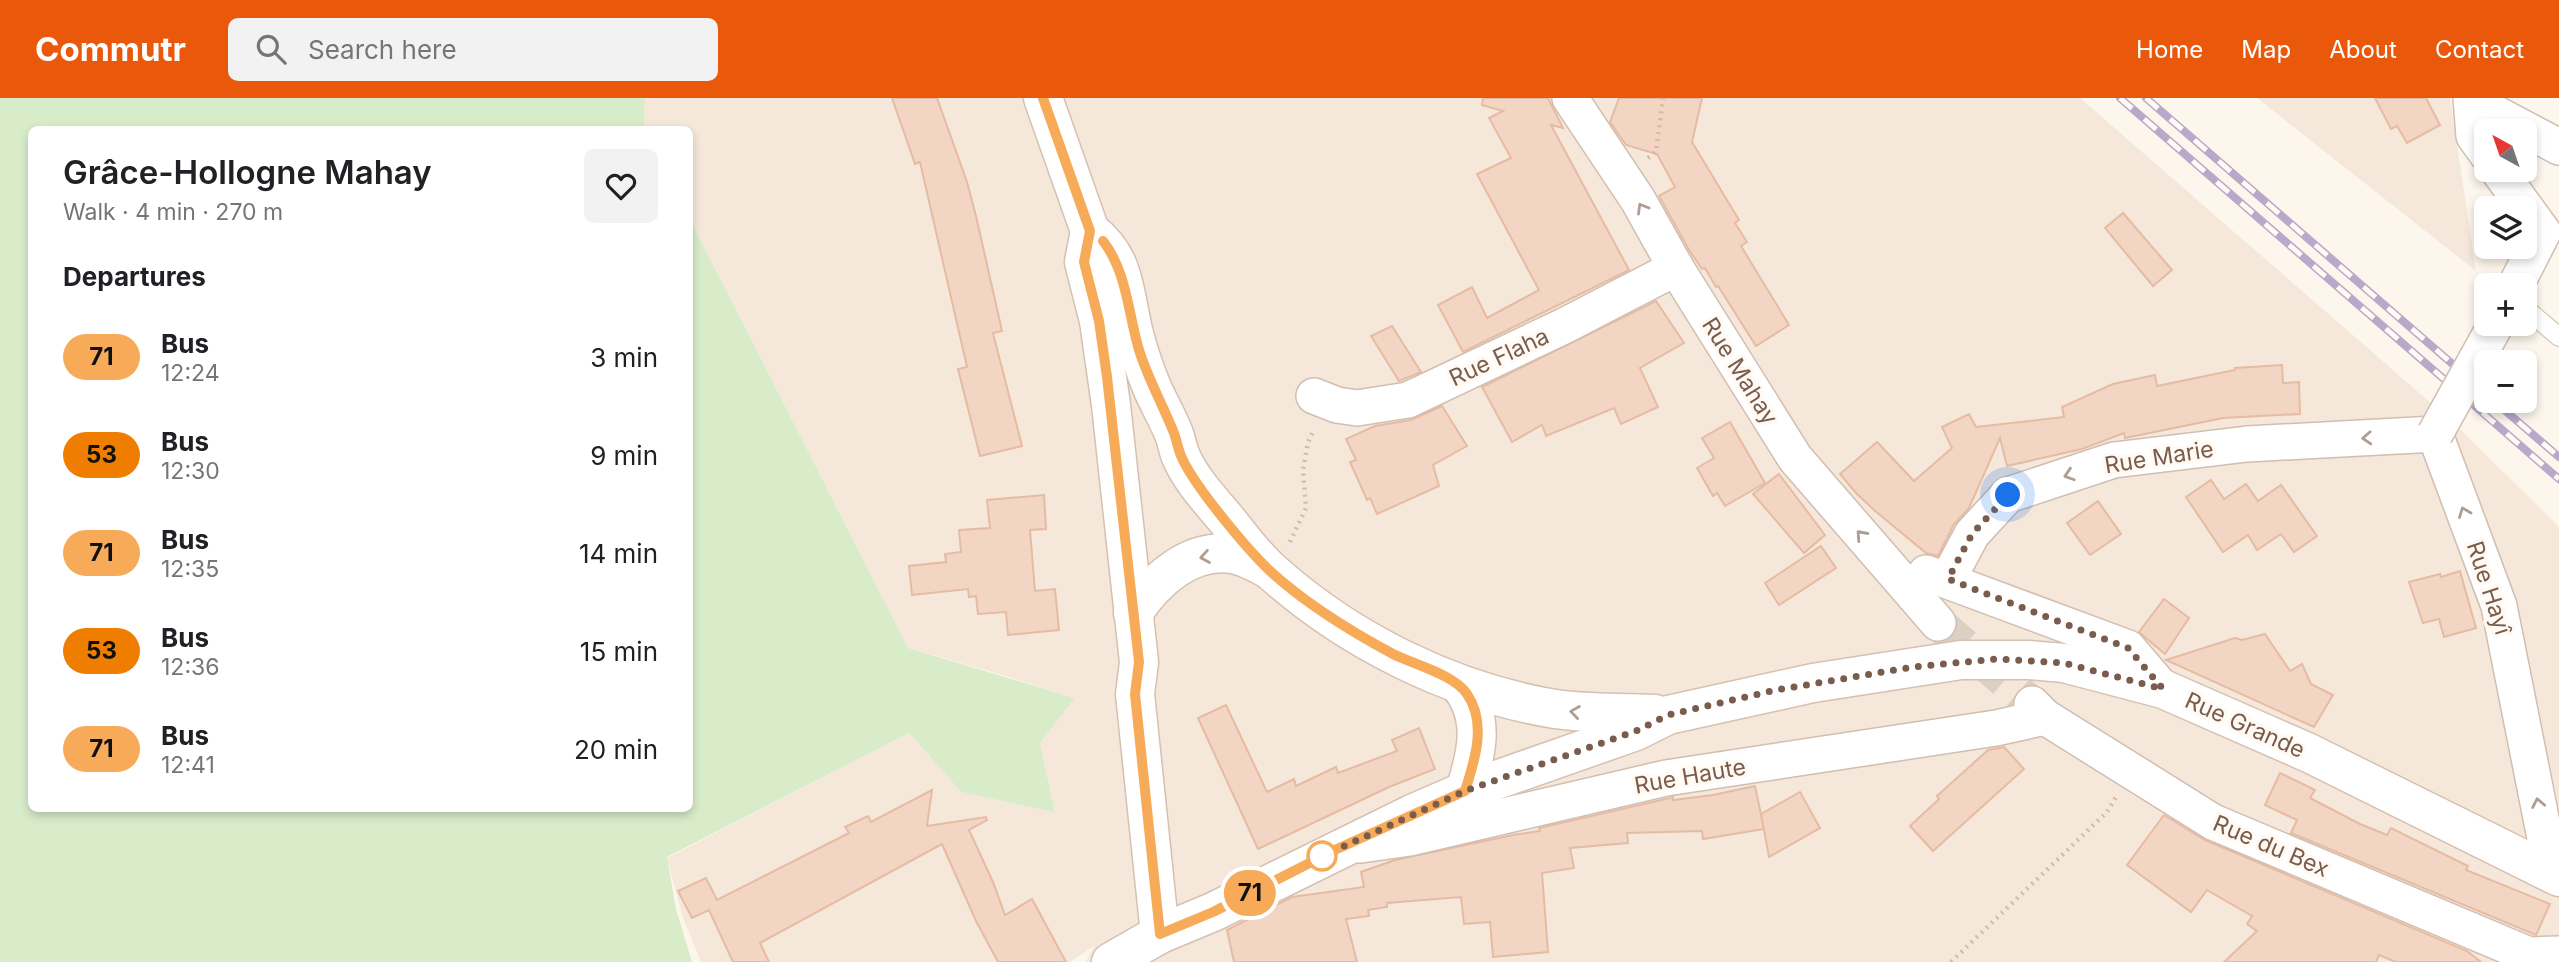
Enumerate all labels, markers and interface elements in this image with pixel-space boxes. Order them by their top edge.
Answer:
search box [228,18,718,81]
text: Commutr [35,29,186,69]
icon: search [252,30,290,68]
text: Search here [308,34,457,65]
text: Home [2136,35,2203,64]
text: Map [2241,35,2291,64]
text: About [2329,35,2397,64]
text: Contact [2435,35,2524,64]
north arrow [2474,119,2538,182]
map controls [2474,119,2537,413]
button: heart [584,149,658,223]
text: Grâce-Hollogne Mahay [63,152,432,192]
button: layers [2474,196,2537,259]
text: Walk · 4 min · 270 m [63,198,283,226]
one-way arrow [1637,203,1650,216]
text: Departures [63,261,206,292]
button: + [2474,273,2537,336]
street label: Rue Mahay [1696,312,1784,430]
street label: Rue Flaha [1445,322,1553,392]
text: Bus [161,328,209,359]
text: 71 [89,342,114,371]
text: 3 min [590,342,658,373]
button: − [2474,350,2537,413]
text: 12:24 [161,359,220,387]
text: Bus [161,426,209,457]
one-way arrow [2361,430,2372,445]
street label: Rue Marie [2103,435,2215,479]
text: 53 [86,440,117,469]
text: 9 min [590,440,658,471]
text: 12:30 [161,457,220,485]
one-way arrow [2063,466,2075,481]
your location [1990,477,2025,512]
one-way arrow [2458,507,2472,519]
text: Bus [161,524,209,555]
one-way arrow [1856,530,1869,543]
text: 71 [89,538,114,567]
text: 14 min [579,538,658,569]
street label: Rue Hayî [2461,538,2518,640]
one-way arrow [1199,548,1211,563]
text: 12:35 [161,555,219,583]
text: Bus [161,622,209,653]
text: 53 [86,636,117,665]
text: 15 min [580,636,658,667]
text: 12:36 [161,653,219,681]
street label: Rue Grande [2181,686,2309,764]
one-way arrow [1570,704,1581,719]
text: Bus [161,720,209,751]
text: 71 [89,734,114,763]
text: 20 min [574,734,658,765]
text: 12:41 [161,751,215,779]
street label: Rue Haute [1632,752,1748,800]
one-way arrow [2532,797,2547,809]
street label: Rue du Bex [2209,809,2333,883]
unlabelled marker [1307,841,1337,871]
line badge: 71 [1218,870,1282,916]
text: 71 [1238,878,1262,907]

